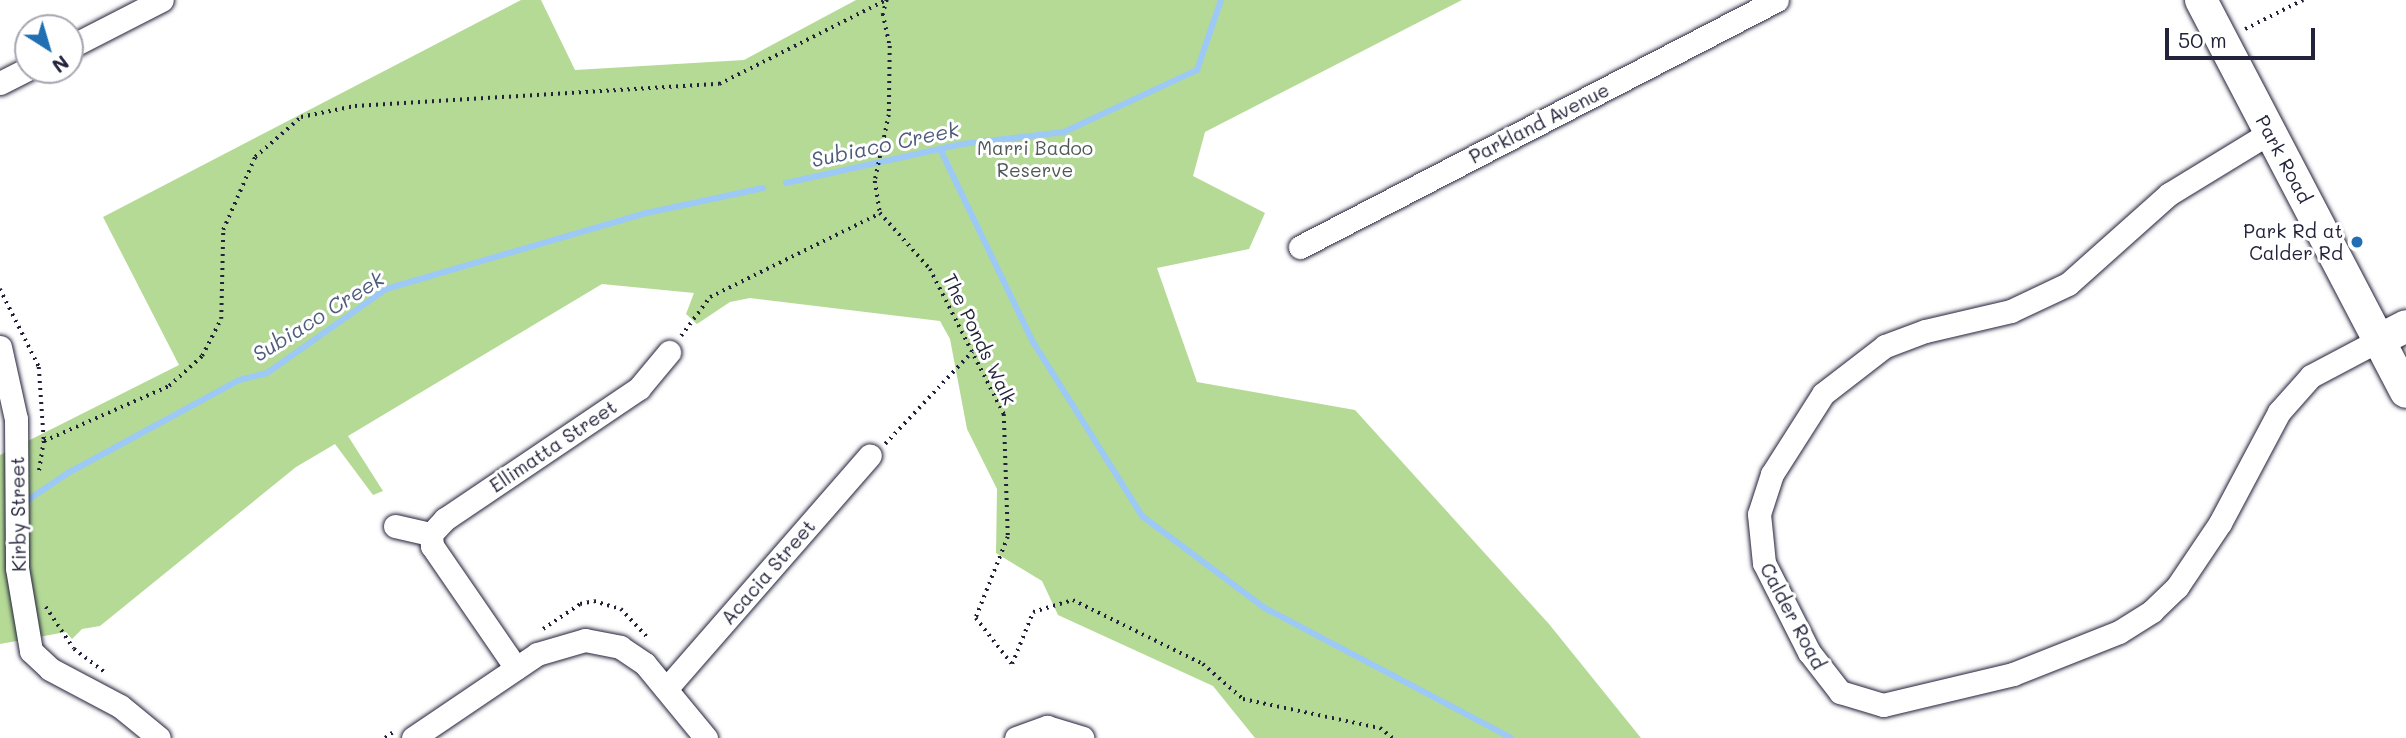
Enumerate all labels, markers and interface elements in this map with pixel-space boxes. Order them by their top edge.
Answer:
north arrow [14,14,84,84]
scale bar [2168,14,2318,58]
text: 50 m [2178,26,2227,53]
text: N [47,50,74,79]
street label: Parkland Avenue [1465,78,1613,168]
street label: Park Road [2251,111,2317,207]
water label: Subiaco Creek [809,116,961,172]
park label: Marri Badoo Reserve [977,137,1093,181]
place label: Park Rd at Calder Rd [2243,220,2343,264]
marker: Park Rd at Calder Rd [2349,234,2365,250]
water label: Subiaco Creek [248,265,388,367]
street label: The Ponds Walk [938,270,1022,408]
street label: Ellimatta Street [485,395,621,497]
street label: Kirby Street [6,456,30,572]
street label: Acacia Street [716,515,820,629]
street label: Calder Road [1755,559,1831,673]

